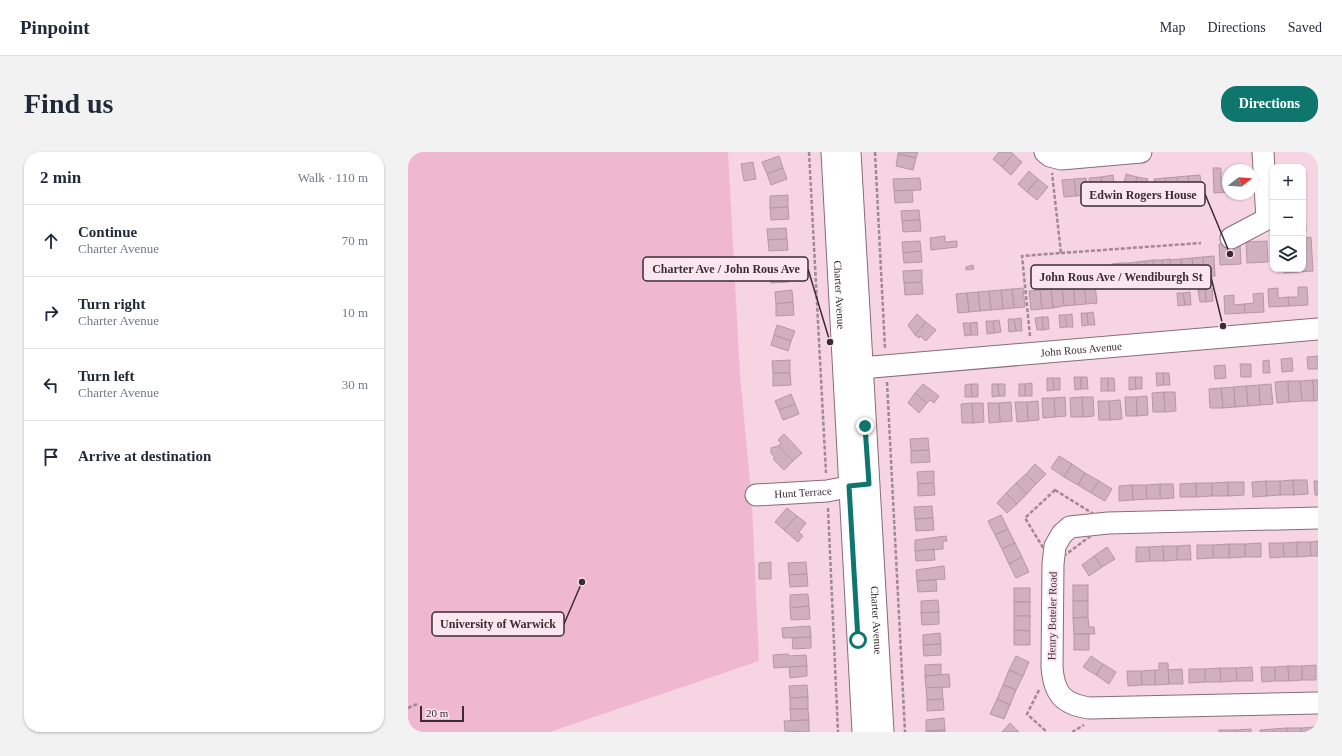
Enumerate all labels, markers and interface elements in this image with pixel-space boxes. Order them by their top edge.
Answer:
text: Pinpoint [20,17,90,38]
text: Map [1160,20,1185,35]
text: Directions [1207,20,1266,35]
text: Saved [1288,20,1322,35]
button: Directions [1221,86,1318,122]
text: Find us [24,88,114,119]
north arrow [1222,164,1258,200]
map controls [1270,164,1306,272]
button: + [1270,164,1306,200]
text: 2 min [40,168,81,187]
text: Walk · 110 m [298,170,368,185]
callout: Edwin Rogers House [1081,182,1205,206]
text: Edwin Rogers House [1089,188,1197,202]
button: − [1270,200,1306,236]
text: Continue [78,224,137,240]
icon: ahead [40,230,62,252]
text: 70 m [342,233,368,248]
button: layers [1270,236,1306,272]
text: Charter Avenue [78,241,159,256]
callout: Charter Ave / John Rous Ave [643,257,808,281]
street label: Charter Avenue [832,260,847,329]
text: Charter Ave / John Rous Ave [652,262,801,276]
callout: John Rous Ave / Wendiburgh St [1031,265,1211,289]
text: John Rous Ave / Wendiburgh St [1039,270,1203,284]
text: Turn right [78,296,145,312]
icon: right [40,302,62,324]
text: 10 m [342,305,368,320]
text: Charter Avenue [78,313,159,328]
street label: John Rous Avenue [1040,340,1122,359]
text: Turn left [78,368,135,384]
icon: left [40,374,62,396]
text: 30 m [342,377,368,392]
text: Charter Avenue [78,385,159,400]
route end [856,417,874,435]
icon: arrive [40,446,62,468]
text: Arrive at destination [78,448,211,464]
street label: Hunt Terrace [774,484,833,500]
street label: Henry Boteler Road [1045,571,1059,660]
street label: Charter Avenue [869,586,885,655]
callout: University of Warwick [432,612,564,636]
text: University of Warwick [440,617,556,631]
route start [849,631,867,649]
scale bar [420,704,464,723]
text: 20 m [426,707,448,719]

